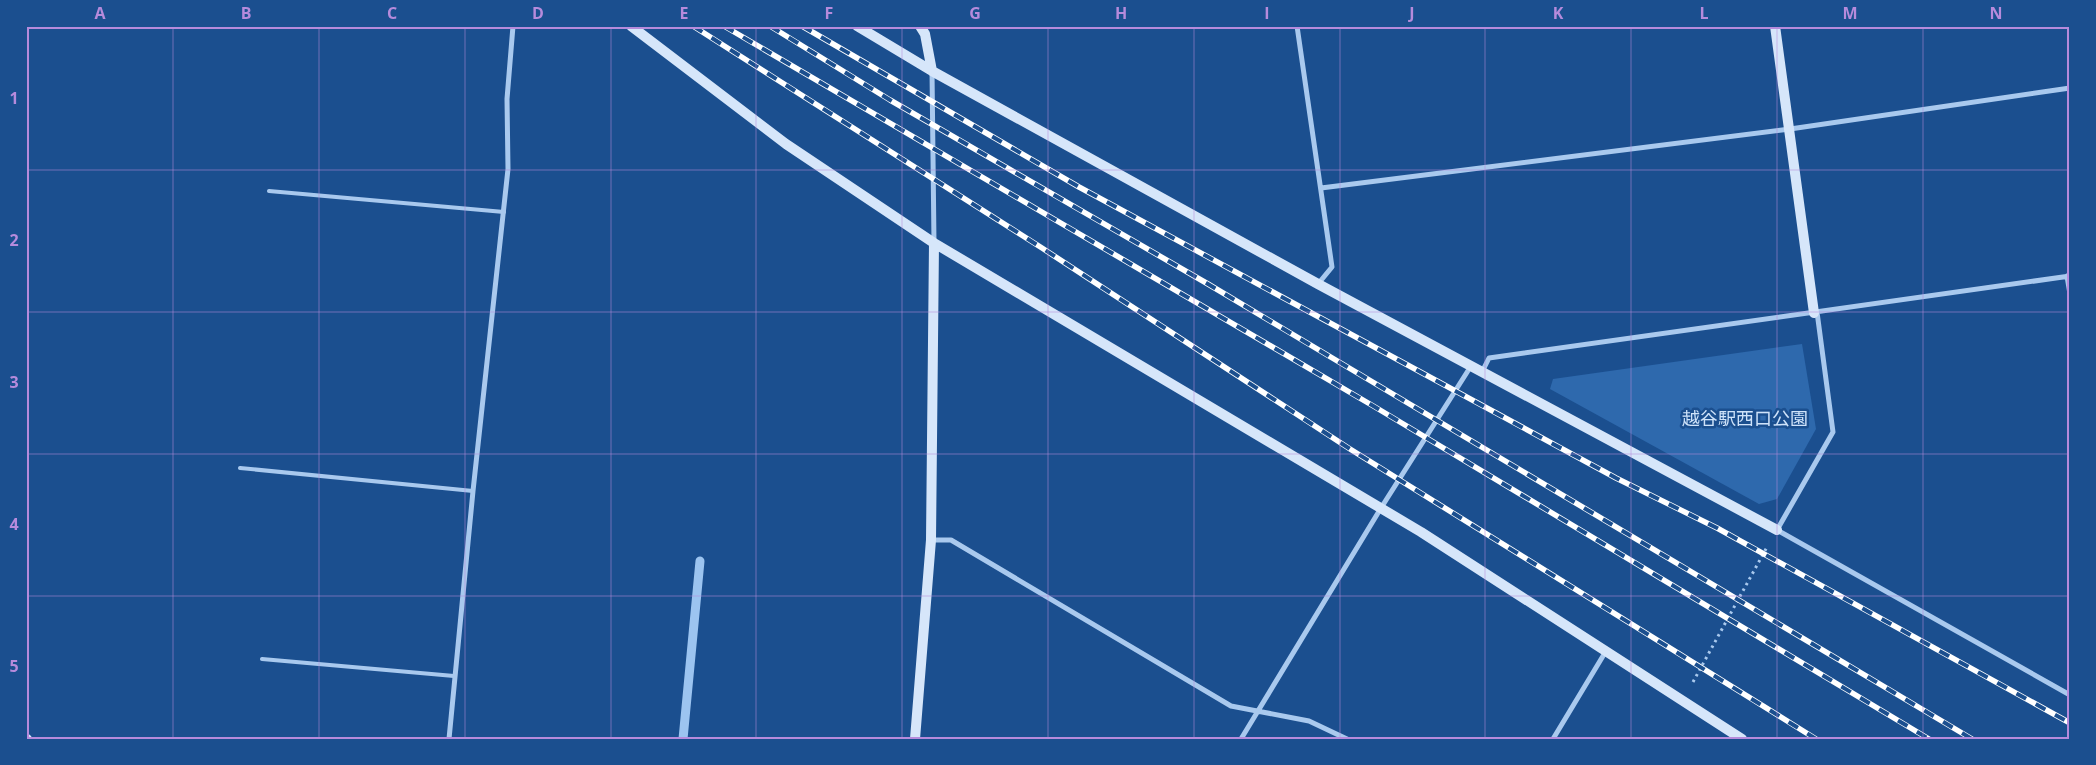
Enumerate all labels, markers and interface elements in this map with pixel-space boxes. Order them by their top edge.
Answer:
text: A [94,2,106,24]
text: B [241,2,251,24]
text: C [387,2,397,24]
text: D [532,2,544,24]
text: E [680,2,689,24]
text: F [825,2,833,24]
text: G [969,2,981,24]
text: H [1115,2,1127,24]
text: I [1264,2,1270,24]
text: J [1407,2,1415,24]
text: K [1553,2,1564,24]
text: L [1699,2,1709,24]
text: M [1842,2,1858,24]
text: N [1989,2,2003,24]
text: 1 [9,87,19,109]
text: 2 [9,229,19,251]
text: 3 [9,371,19,393]
park label: 越谷駅西口公園 [1682,406,1808,430]
text: 4 [9,513,19,535]
text: 5 [9,655,19,677]

